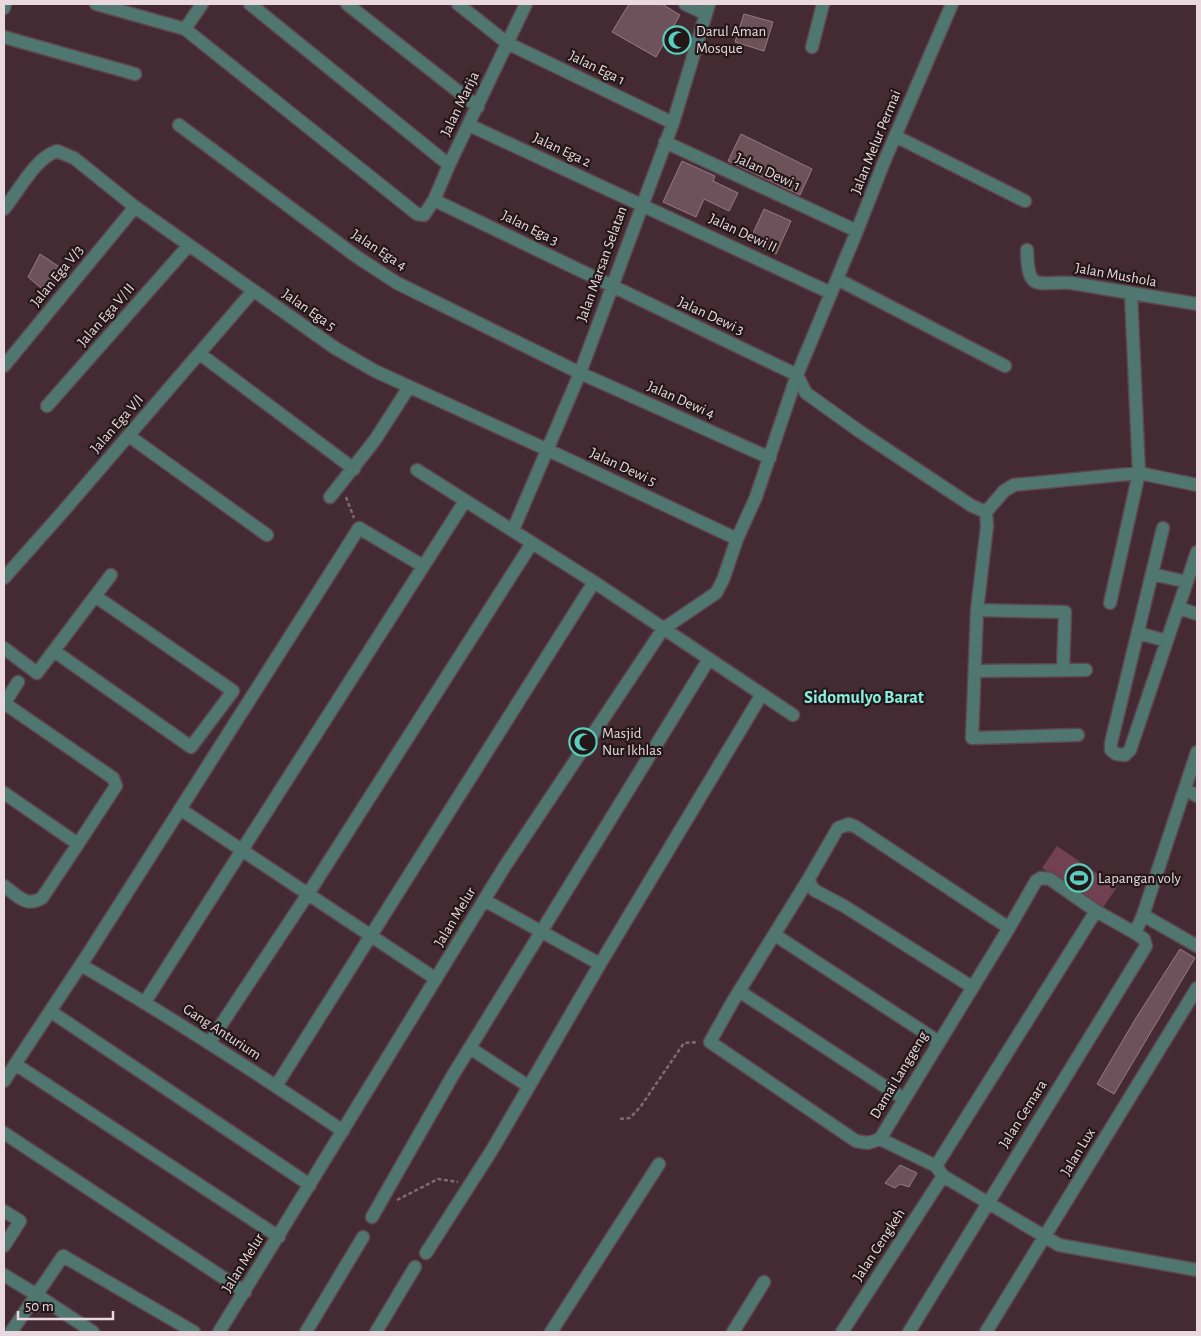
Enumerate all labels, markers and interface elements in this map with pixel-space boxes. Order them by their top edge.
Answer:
place label: Darul Aman Mosque [696,24,766,56]
mosque icon: Darul Aman Mosque [662,25,692,55]
street label: Jalan Ega 1 [567,48,627,88]
street label: Jalan Marija [438,69,482,139]
street label: Jalan Melur Permai [848,88,904,196]
street label: Jalan Ega 2 [531,130,593,170]
street label: Jalan Dewi 1 [733,150,803,194]
street label: Jalan Marsan Selatan [574,204,630,324]
street label: Jalan Ega 3 [499,208,561,248]
street label: Jalan Dewi II [707,211,779,255]
street label: Jalan Ega 4 [349,227,409,273]
street label: Jalan Ega V/3 [28,243,86,309]
street label: Jalan Mushola [1074,260,1158,290]
street label: Jalan Ega V/ II [75,280,137,350]
street label: Jalan Ega 5 [280,286,338,334]
street label: Jalan Dewi 3 [676,294,746,338]
street label: Jalan Dewi 4 [645,379,717,421]
street label: Jalan Ega V/I [88,392,146,456]
street label: Jalan Dewi 5 [588,445,658,489]
district label: Sidomulyo Barat [804,689,924,707]
place label: Masjid Nur Ikhlas [602,726,662,758]
mosque icon: Masjid Nur Ikhlas [568,727,598,757]
sports icon: Lapangan voly [1064,863,1094,893]
place label: Lapangan voly [1098,871,1182,886]
street label: Jalan Melur [431,885,479,949]
street label: Gang Anturium [180,1001,264,1063]
street label: Damai Langgeng [867,1028,931,1121]
street label: Jalan Cemara [996,1077,1050,1151]
street label: Jalan Lux [1058,1125,1098,1178]
street label: Jalan Cengkeh [850,1206,908,1284]
street label: Jalan Melur [219,1231,267,1295]
scale bar [18,1288,112,1320]
text: 50 m [25,1299,54,1314]

